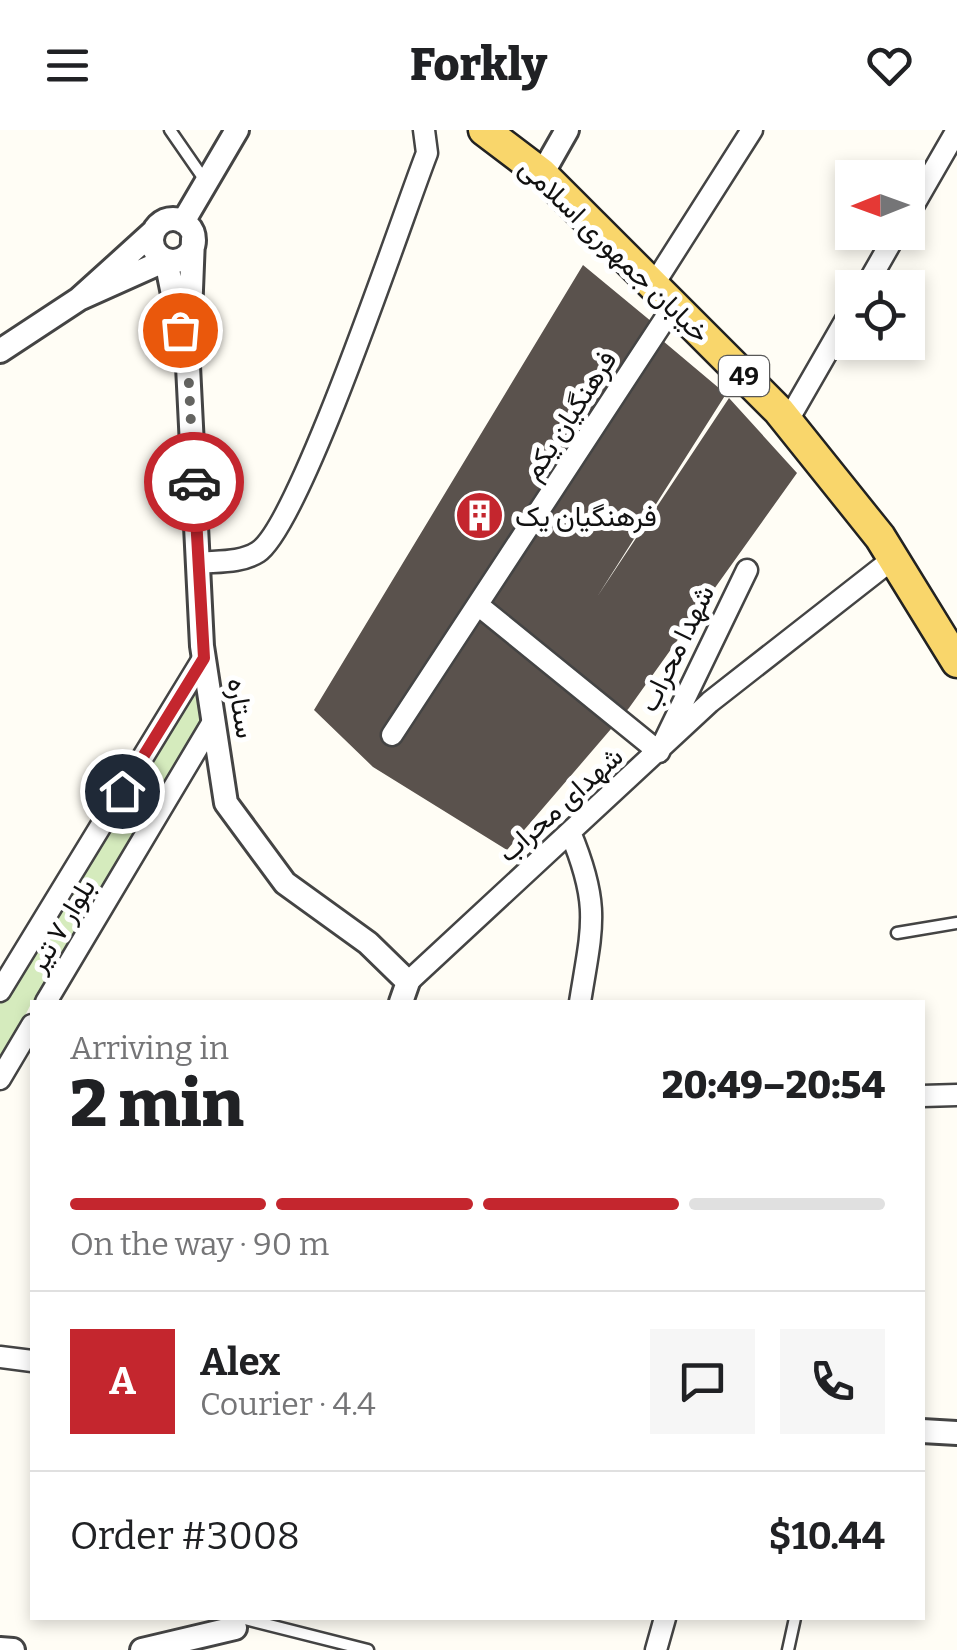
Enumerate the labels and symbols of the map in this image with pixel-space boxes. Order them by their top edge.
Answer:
street label: خیابان جمهوری اسلامی [512,151,717,350]
north arrow [835,160,925,250]
pin [138,288,223,373]
street label: فرهنگیان یکم [515,344,625,487]
road number: 49 [719,356,769,396]
courier [144,432,244,532]
building icon: فرهنگیان یک [454,490,506,542]
place label: فرهنگیان یک [515,500,657,534]
street label: شهدا محراب [632,579,722,717]
street label: ستاره [219,676,263,741]
street label: شهدای محراب [491,740,630,870]
pin [80,749,165,834]
street label: بلوار ۷ تیر [20,872,103,980]

